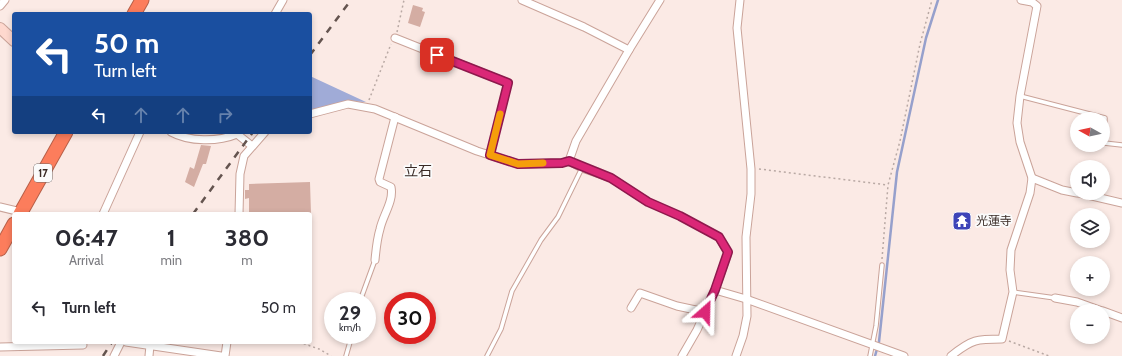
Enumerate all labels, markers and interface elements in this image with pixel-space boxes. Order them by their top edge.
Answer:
text: 50 m [94,26,159,60]
icon: left [28,28,80,80]
pin [420,38,454,72]
icon: arrive [426,44,448,66]
text: Turn left [94,60,157,82]
icon: left [88,104,110,126]
icon: ahead [130,104,152,126]
icon: ahead [172,104,194,126]
icon: right [214,104,236,126]
north arrow [1070,112,1110,152]
map controls [1070,112,1110,344]
button: sound [1070,160,1110,200]
district label: 立石 [404,162,432,180]
road number: 17 [34,164,52,182]
button: layers [1070,208,1110,248]
temple icon: 光蓮寺 [951,210,973,232]
place label: 光蓮寺 [976,213,1012,228]
text: 06:47 [55,223,118,252]
text: 1 [167,223,176,252]
text: 380 [225,223,269,252]
text: Arrival [69,252,104,268]
text: min [161,252,182,268]
text: m [241,252,253,268]
button: + [1070,256,1110,296]
position arrow [684,291,726,333]
speed limit sign: 30 [384,292,436,344]
icon: left [28,297,50,319]
text: Turn left [62,299,116,317]
text: 50 m [261,299,296,317]
text: 29 [339,301,361,325]
button: − [1070,304,1110,344]
text: km/h [339,321,361,334]

